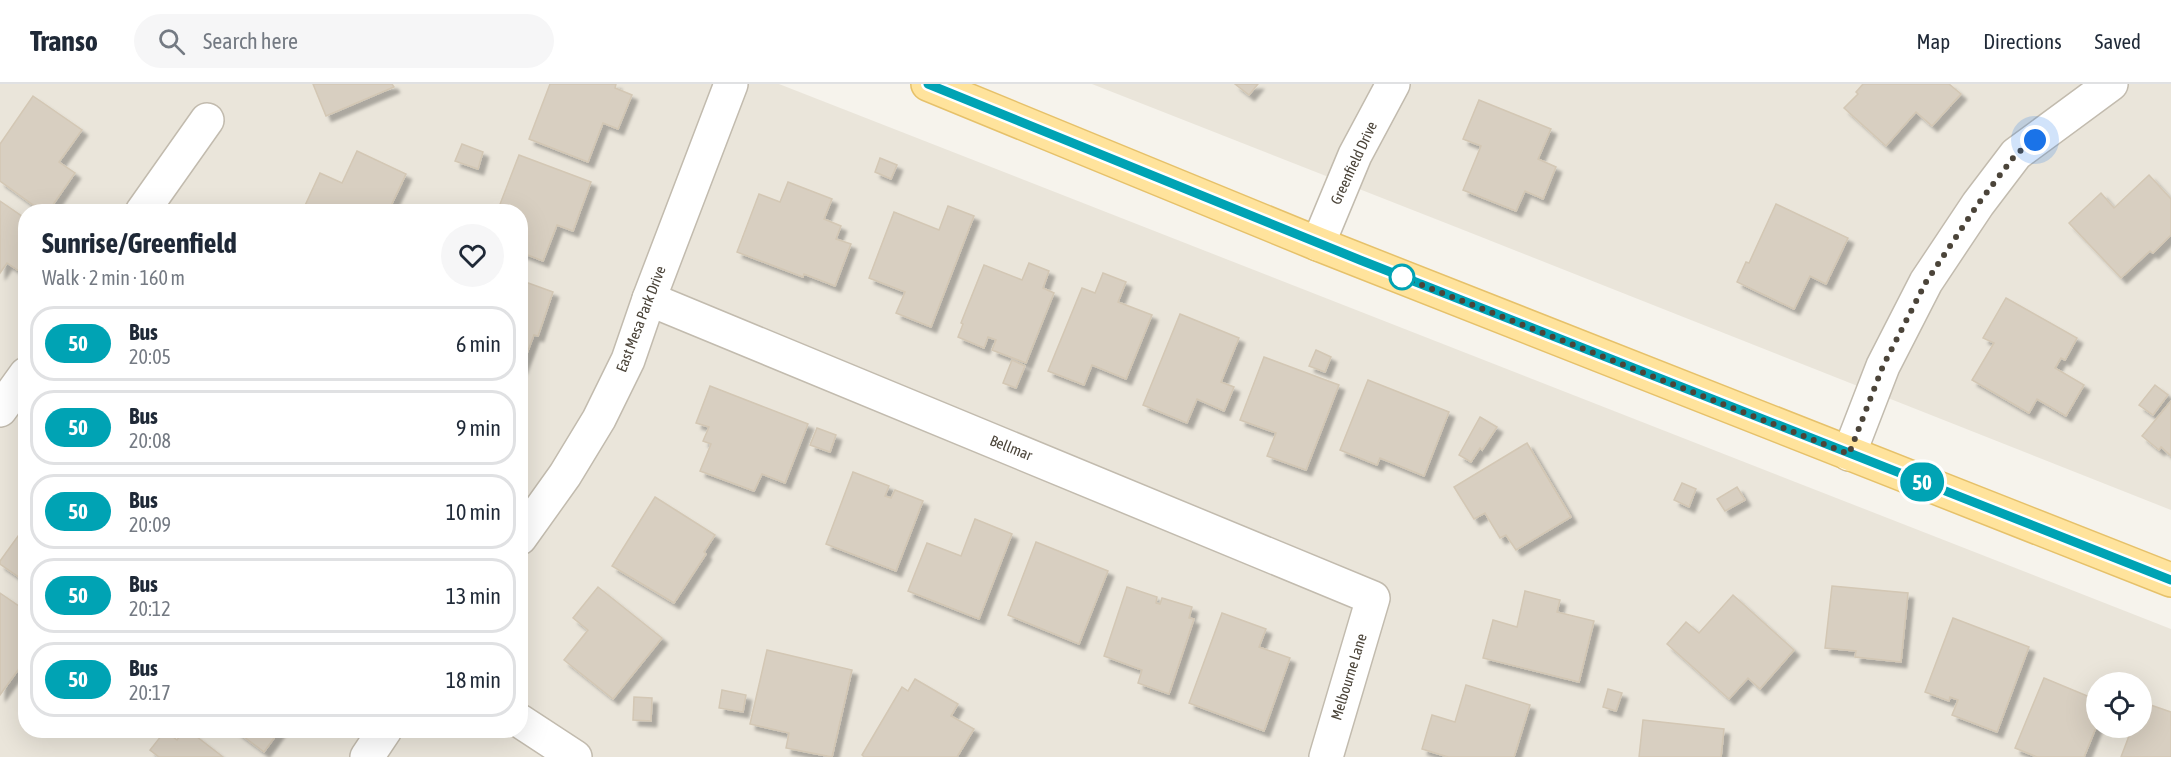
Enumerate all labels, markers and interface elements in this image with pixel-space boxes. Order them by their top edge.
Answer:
search box [134,14,554,68]
text: Transo [30,25,98,57]
icon: search [155,25,188,58]
text: Search here [203,28,298,54]
text: Map [1916,29,1950,53]
text: Directions [1983,29,2062,53]
text: Saved [2095,29,2141,53]
street label: Greenfield Drive [1327,118,1380,207]
your location [2020,125,2050,155]
button: heart [441,224,504,287]
text: Sunrise/Greenfield [42,227,237,259]
street label: East Mesa Park Drive [612,263,669,374]
unlabelled marker [1389,264,1415,290]
text: Walk · 2 min · 160 m [42,266,185,289]
text: Bus [129,319,158,345]
text: 50 [68,331,88,355]
text: 6 min [456,331,501,357]
text: 20:05 [129,345,171,368]
text: Bus [129,403,158,429]
text: 50 [68,415,88,439]
text: 9 min [456,415,501,441]
text: 20:08 [129,429,171,452]
street label: Bellmar [988,431,1035,464]
line badge: 50 [1895,462,1949,502]
text: 50 [1912,470,1932,494]
text: Bus [129,487,158,513]
text: 50 [68,499,88,523]
text: 10 min [446,499,501,525]
text: 20:09 [129,513,171,536]
text: Bus [129,571,158,597]
text: 50 [68,583,88,607]
text: 13 min [446,583,501,609]
text: 20:12 [129,597,171,620]
street label: Melbourne Lane [1327,631,1370,722]
text: Bus [129,655,158,681]
text: 50 [68,667,88,691]
text: 18 min [446,667,501,693]
map controls [2086,672,2152,738]
button: locate [2086,672,2152,738]
text: 20:17 [129,681,171,704]

